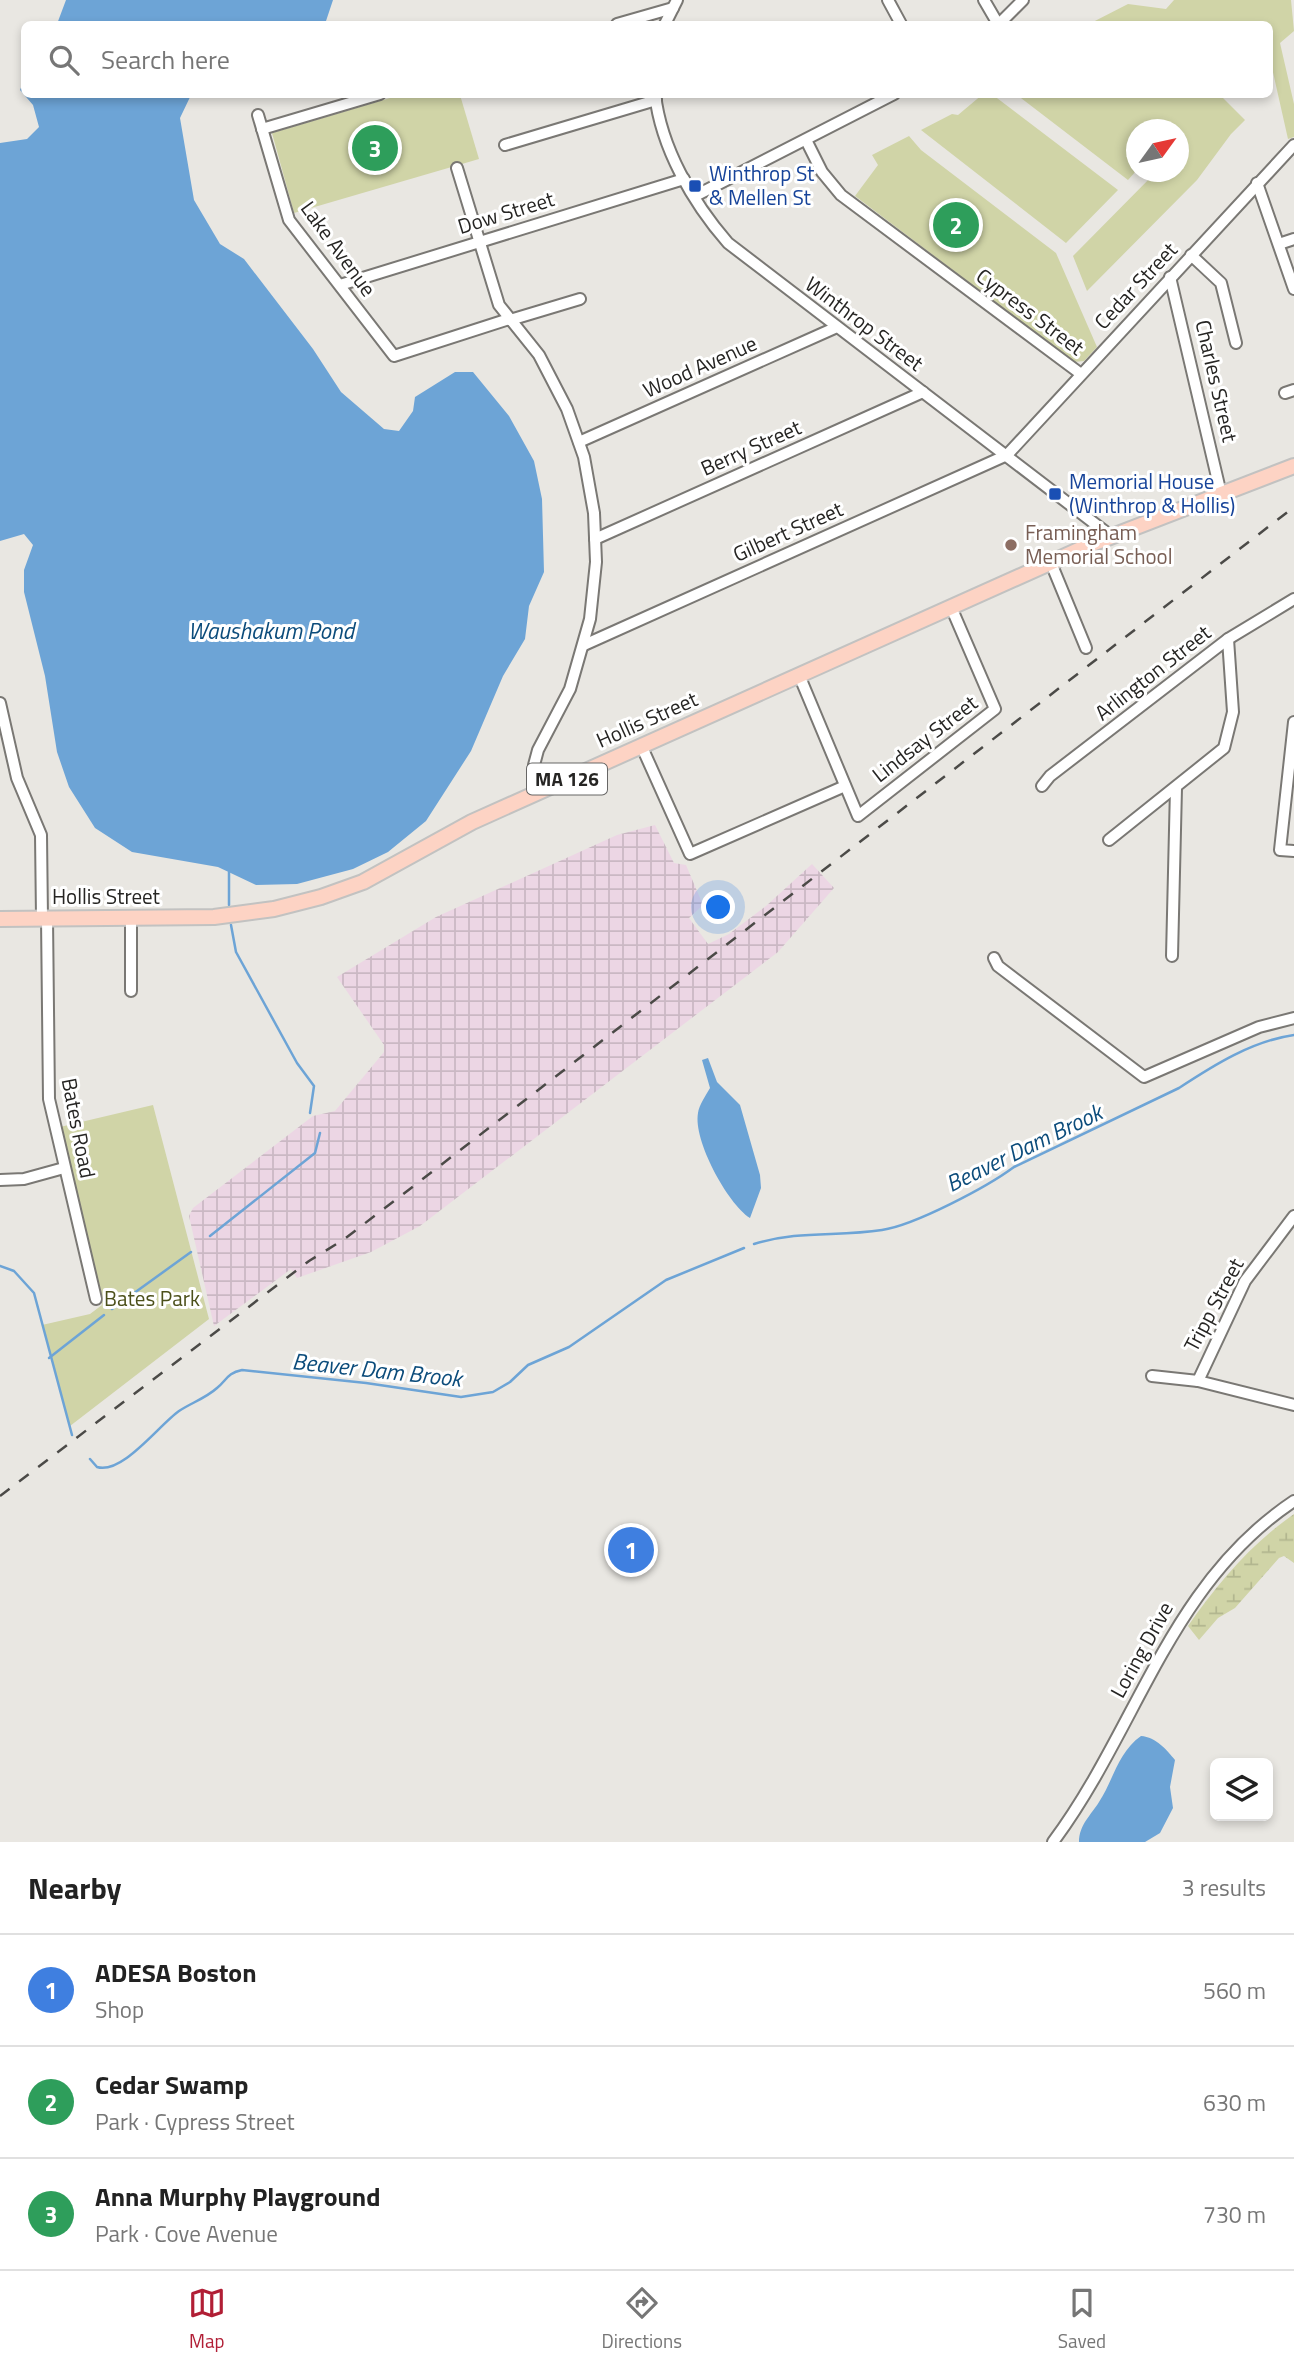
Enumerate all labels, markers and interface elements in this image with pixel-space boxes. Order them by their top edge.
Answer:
search box [21,21,1273,98]
text: Search here [101,40,230,79]
icon: search [45,41,83,79]
north arrow [1126,119,1189,182]
pin: 3 [352,122,398,174]
place label: Winthrop St & Mellen St [709,157,815,213]
marker: Winthrop St & Mellen St [687,178,703,194]
street label: Dow Street [454,182,558,242]
street label: Lake Avenue [293,194,384,303]
pin: 2 [933,199,979,251]
street label: Cedar Street [1086,234,1185,336]
street label: Cypress Street [970,260,1092,363]
street label: Winthrop Street [799,268,931,379]
street label: Charles Street [1187,317,1247,446]
street label: Wood Avenue [637,327,762,405]
street label: Berry Street [695,410,807,483]
place label: Memorial House (Winthrop & Hollis) [1069,465,1235,521]
marker: Memorial House (Winthrop & Hollis) [1047,486,1063,502]
street label: Gilbert Street [727,492,848,570]
place label: Framingham Memorial School [1025,516,1172,572]
marker: Framingham Memorial School [1003,537,1019,553]
water label: Waushakum Pond [188,613,356,648]
street label: Arlington Street [1087,616,1218,728]
street label: Hollis Street [591,682,703,756]
street label: Lindsay Street [865,686,984,790]
road number: MA 126 [527,764,607,794]
street label: Hollis Street [52,880,161,912]
your location [701,890,735,924]
street label: Bates Road [54,1075,104,1181]
water label: Beaver Dam Brook [940,1093,1110,1201]
street label: Tripp Street [1175,1251,1251,1357]
park label: Bates Park [104,1282,200,1314]
water label: Beaver Dam Brook [291,1343,466,1396]
pin: 1 [608,1524,654,1576]
street label: Loring Drive [1102,1596,1181,1703]
map controls [1210,1758,1273,1821]
button: layers [1210,1758,1273,1821]
text: Nearby [28,1865,121,1911]
text: 3 results [1182,1870,1266,1905]
text: ADESA Boston [95,1953,257,1992]
text: 1 [45,1973,57,2008]
text: 560 m [1203,1973,1266,2008]
text: Shop [95,1992,144,2027]
text: Cedar Swamp [95,2065,248,2104]
text: 2 [45,2085,57,2120]
text: 630 m [1203,2085,1266,2120]
text: Park · Cypress Street [95,2104,295,2139]
text: Anna Murphy Playground [95,2177,381,2216]
text: 3 [45,2197,57,2232]
text: 730 m [1203,2197,1266,2232]
text: Park · Cove Avenue [95,2216,278,2251]
tab: Map [188,2284,226,2355]
tab: Directions [602,2284,682,2355]
tab: Saved [1058,2284,1106,2355]

